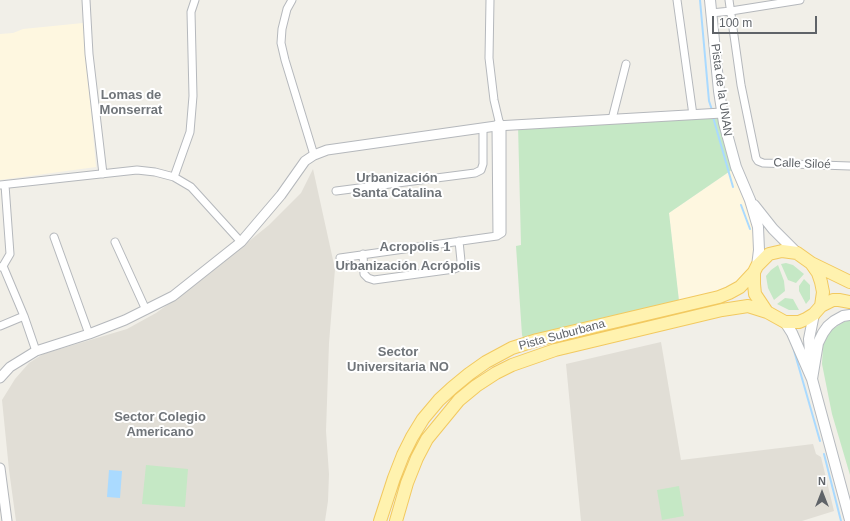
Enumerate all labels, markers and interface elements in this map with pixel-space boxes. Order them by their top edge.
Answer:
scale bar [714,8,819,34]
text: 100 m [719,16,752,30]
street label: Pista de la UNAN [707,43,735,137]
district label: Lomas de Monserrat [100,87,162,118]
street label: Calle Siloé [773,156,831,172]
district label: Urbanización Santa Catalina [352,170,442,201]
district label: Acropolis 1 [380,239,450,255]
district label: Urbanización Acrópolis [335,258,481,274]
street label: Pista Suburbana [517,317,607,353]
district label: Sector Universitaria NO [347,344,449,375]
district label: Sector Colegio Americano [114,409,206,440]
north arrow [802,473,842,513]
text: N [818,475,826,487]

